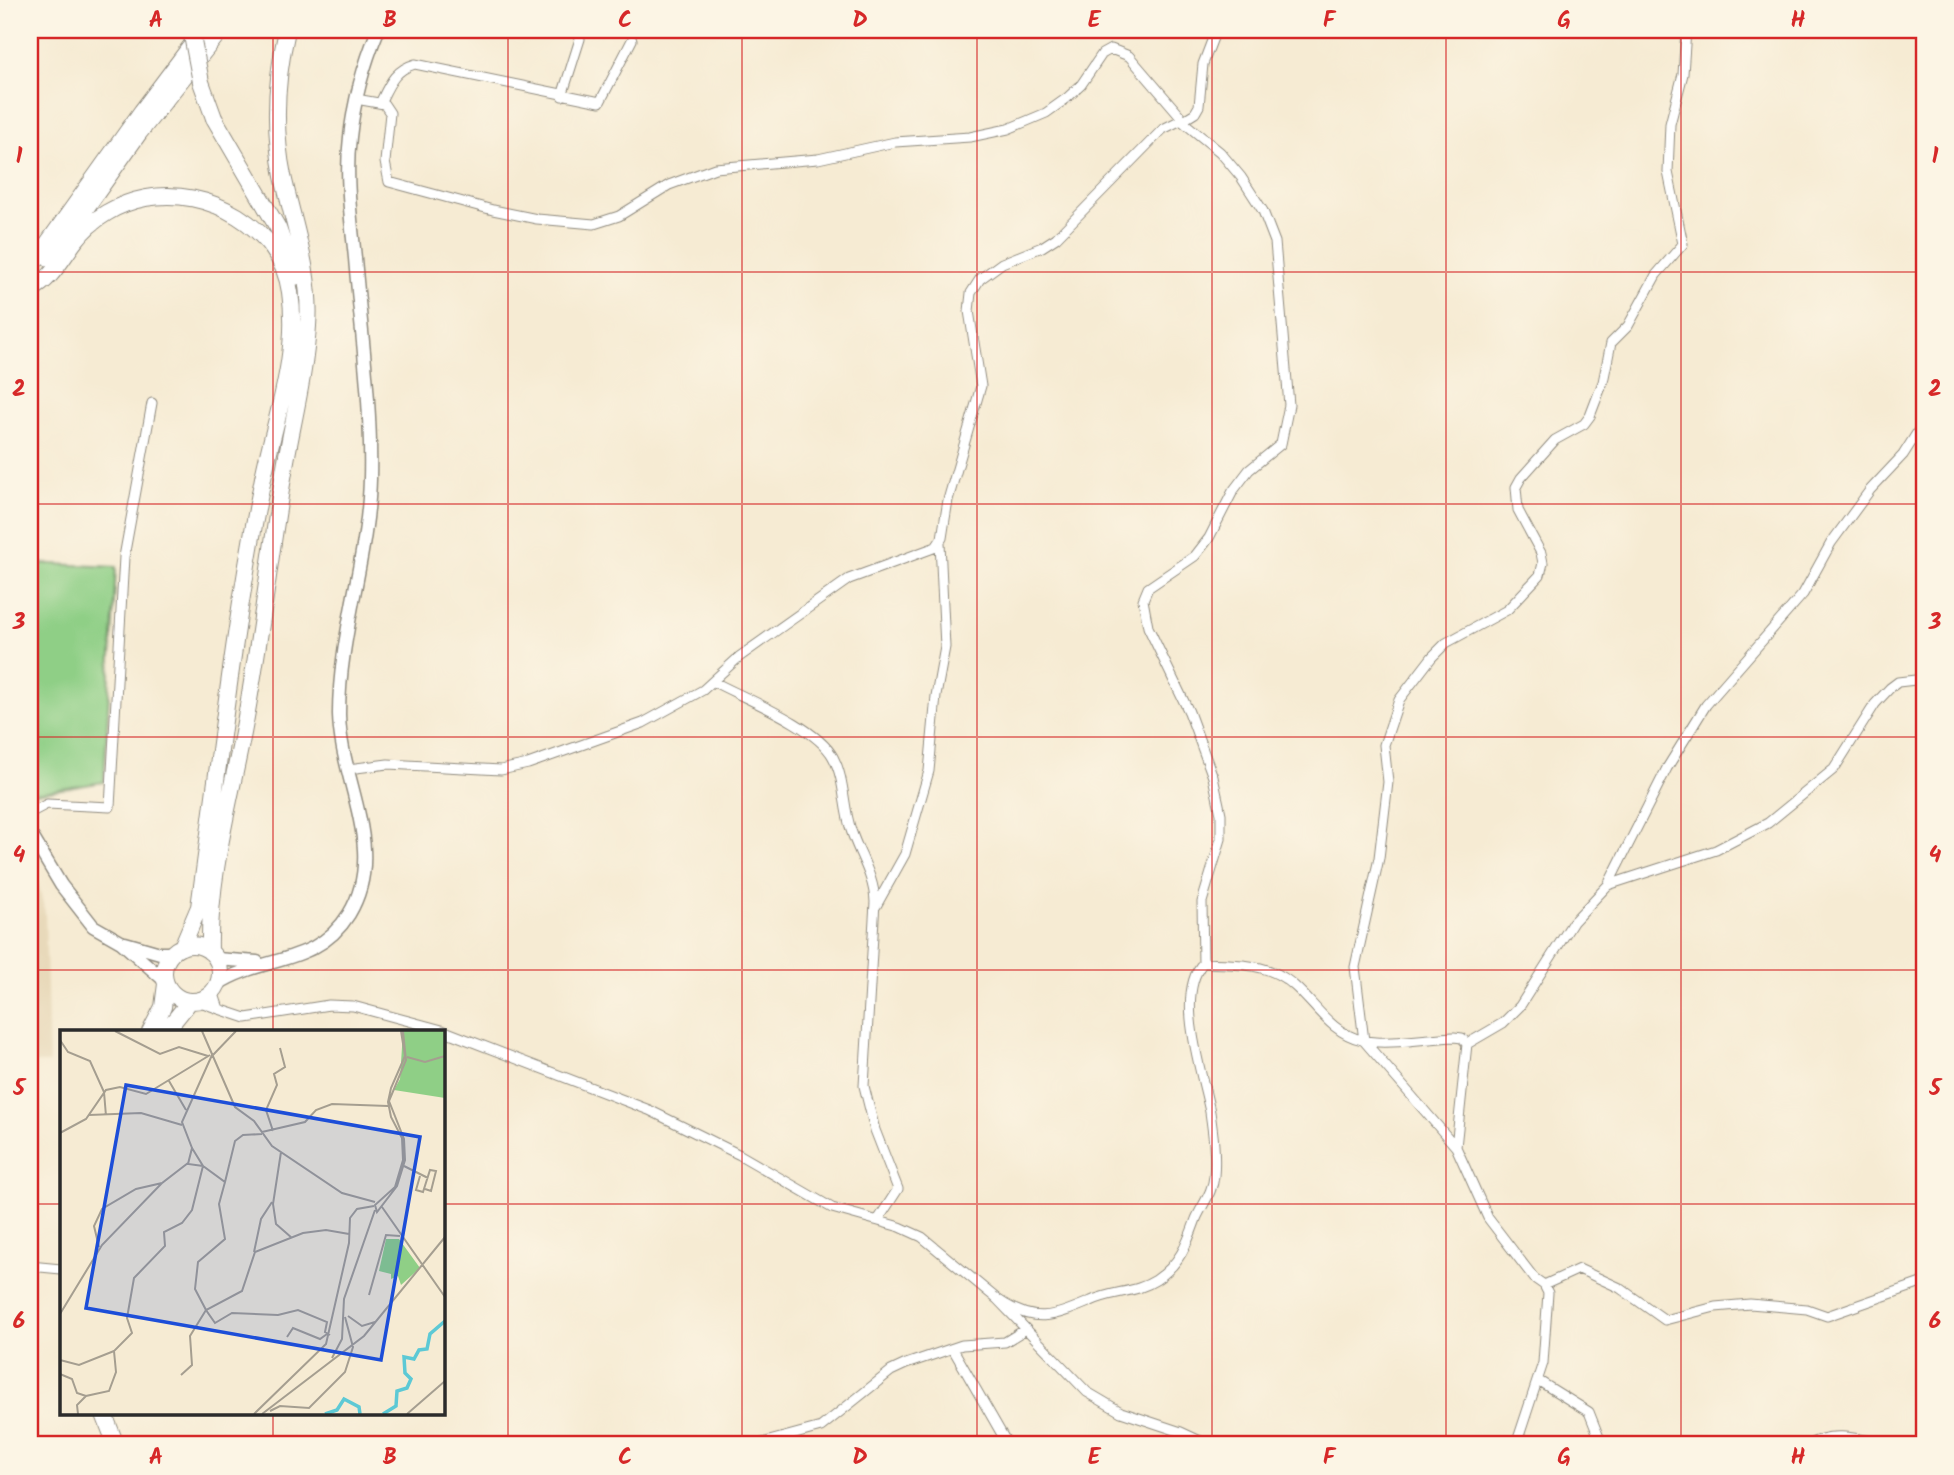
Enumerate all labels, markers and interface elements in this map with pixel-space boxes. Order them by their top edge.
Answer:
text: A [149,3,163,39]
text: B [383,3,397,39]
text: C [618,3,632,39]
text: D [852,3,868,39]
text: E [1088,3,1102,39]
text: F [1323,3,1337,39]
text: G [1557,3,1571,39]
text: H [1791,3,1806,39]
text: 1 [16,139,23,175]
text: 1 [1932,139,1939,175]
text: 2 [12,372,26,408]
text: 2 [1928,372,1942,408]
text: 3 [12,605,26,641]
text: 3 [1928,605,1942,641]
text: 4 [13,838,26,874]
text: 4 [1929,838,1942,874]
inset map [60,1030,444,1416]
text: 5 [12,1071,27,1107]
text: 5 [1928,1071,1943,1107]
text: 6 [13,1304,25,1340]
text: 6 [1929,1304,1941,1340]
text: A [149,1440,163,1475]
text: B [383,1440,397,1475]
text: C [618,1440,632,1475]
text: D [852,1440,868,1475]
text: E [1088,1440,1102,1475]
text: F [1323,1440,1337,1475]
text: G [1557,1440,1571,1475]
text: H [1791,1440,1806,1475]

